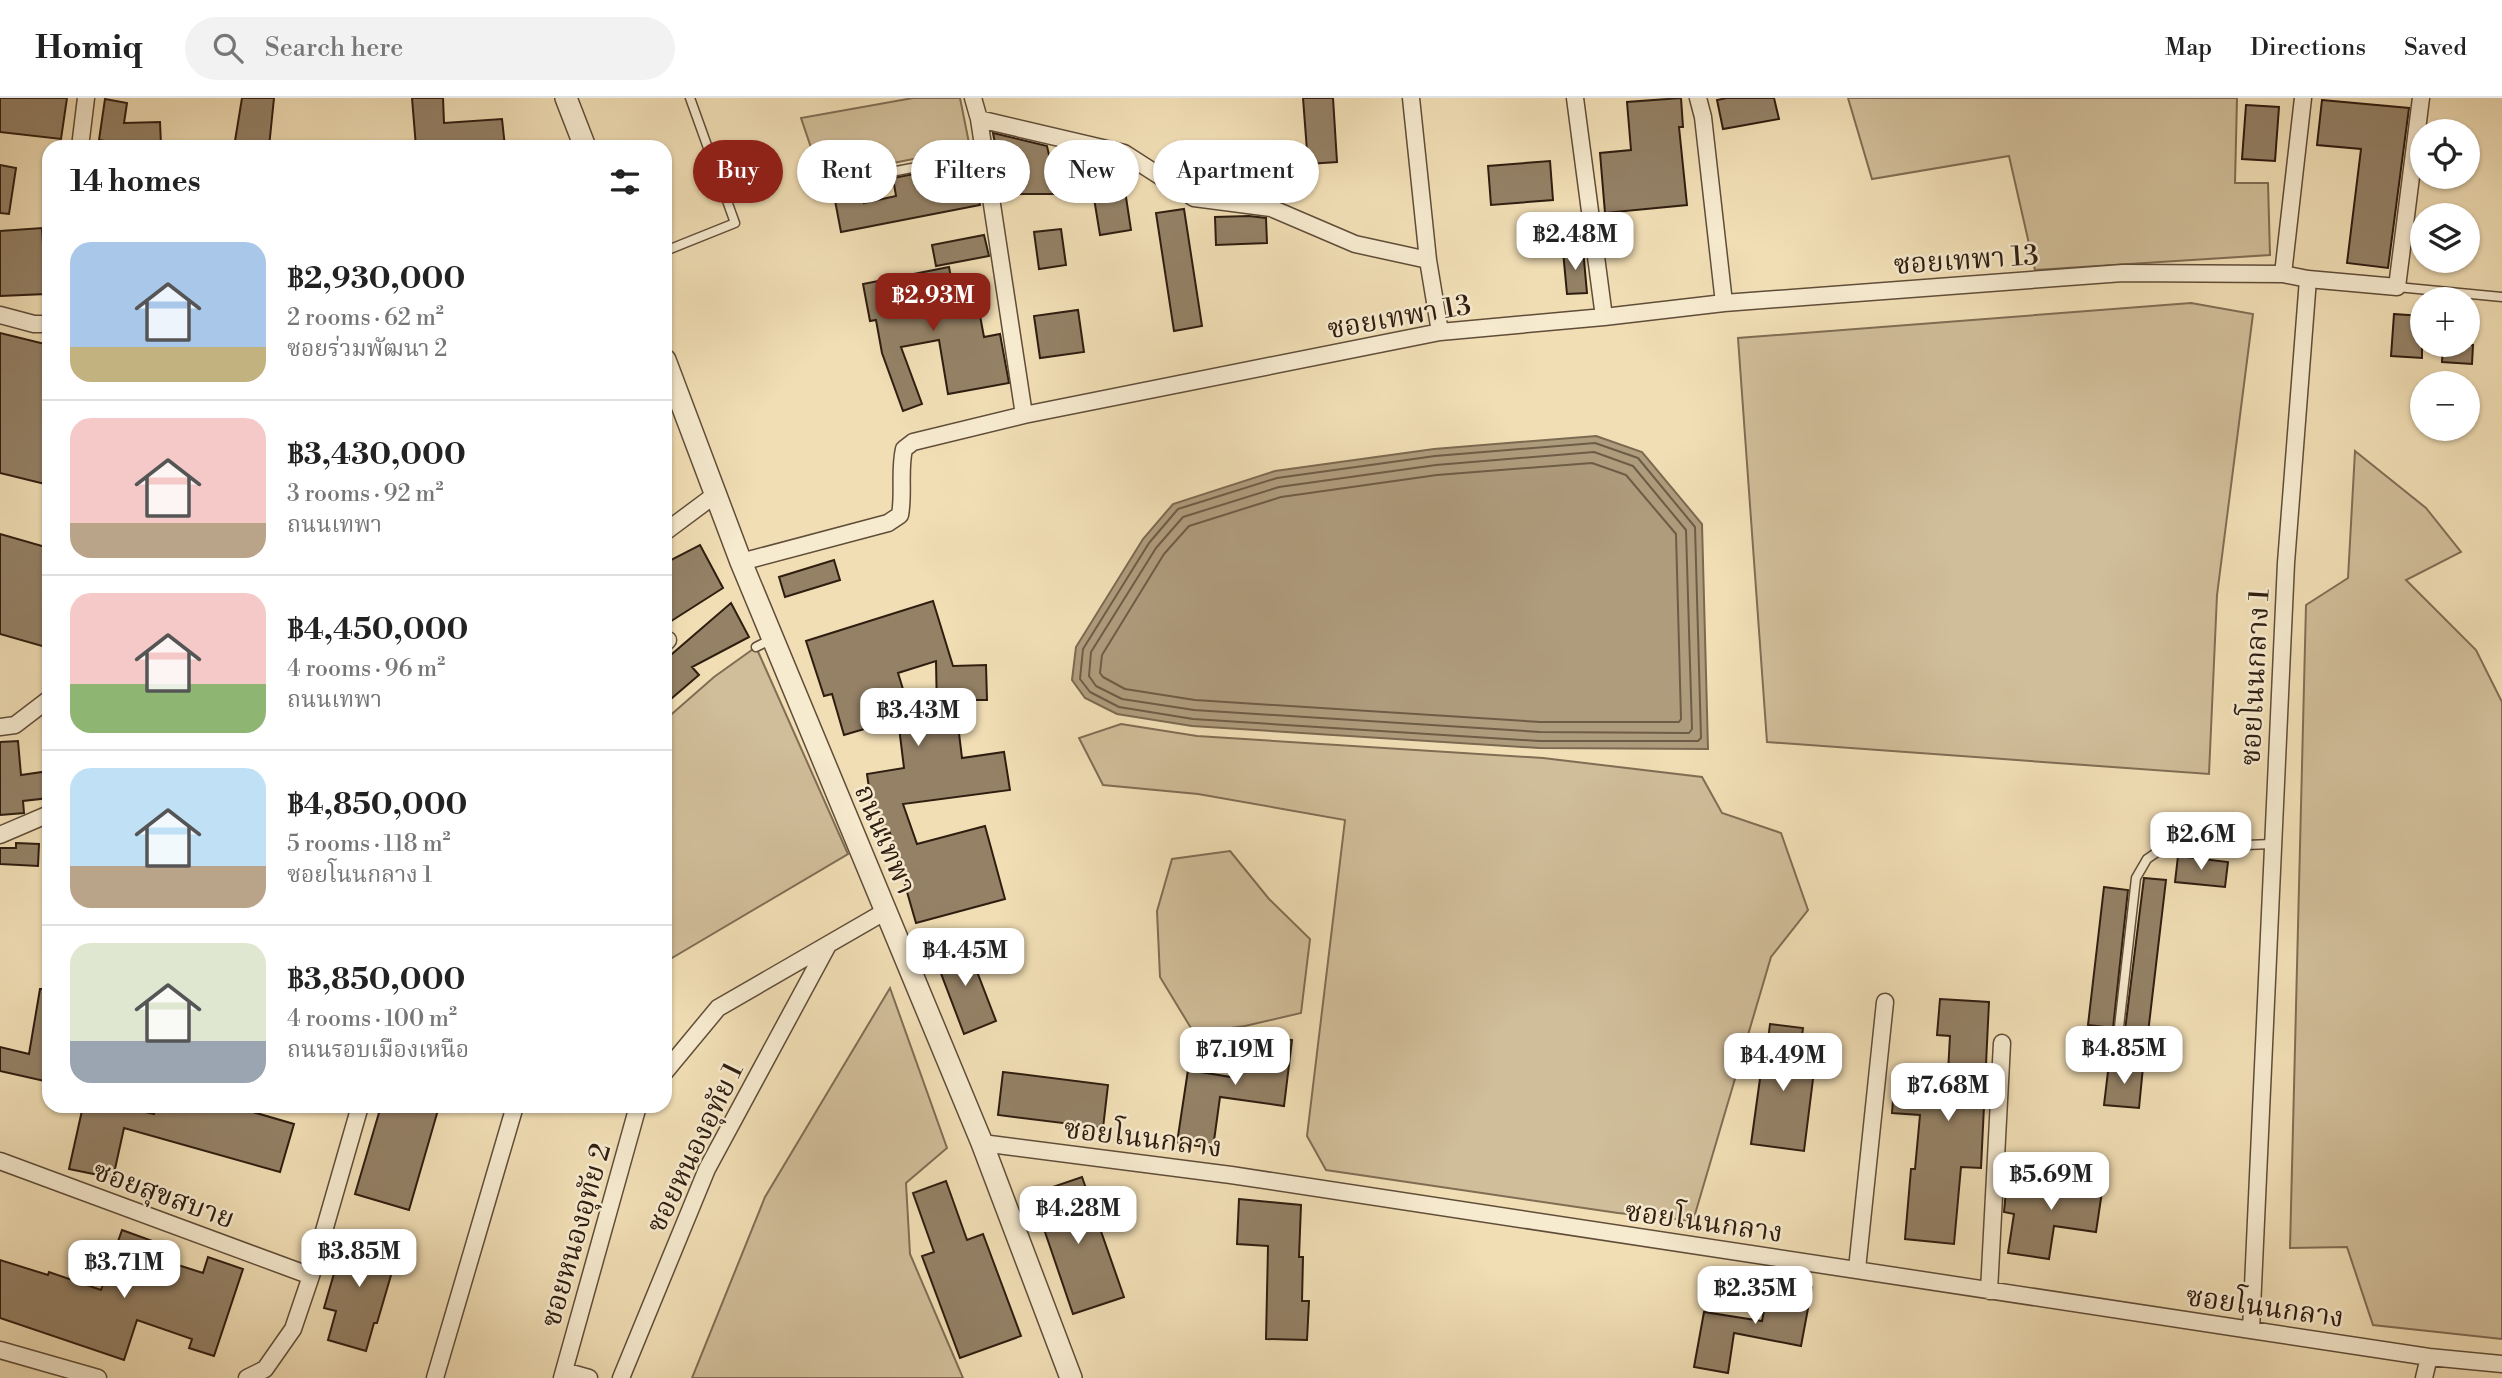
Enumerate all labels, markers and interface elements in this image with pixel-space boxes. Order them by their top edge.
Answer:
search box [185,17,675,80]
text: Homiq [35,28,143,69]
icon: search [209,29,247,67]
text: Search here [265,32,403,64]
text: Map [2165,33,2212,63]
text: Directions [2250,33,2366,63]
text: Saved [2404,33,2467,63]
map controls [2410,119,2480,441]
button: locate [2410,119,2480,189]
chip: Buy [693,140,783,203]
chip: Rent [797,140,897,203]
chip: Filters [911,140,1030,203]
chip: New [1044,140,1139,203]
chip: Apartment [1153,140,1319,203]
text: 14 homes [70,163,201,201]
icon: filters [606,163,644,201]
button: layers [2410,203,2480,273]
pin: ฿2.48M [1518,212,1632,272]
text: ฿2.48M [1533,221,1617,249]
street label: ซอยเทพา 13 [1893,238,2040,283]
text: ฿2,930,000 [287,260,465,298]
icon: home [126,270,210,354]
pin: ฿2.93M [876,274,990,333]
text: ฿2.93M [891,282,975,310]
button: + [2410,287,2480,357]
street label: ซอยเทพา 13 [1325,288,1474,347]
text: 2 rooms · 62 m² [287,304,444,332]
text: ซอยร่วมพัฒนา 2 [287,335,447,363]
button: − [2410,371,2480,441]
text: ฿3,430,000 [287,436,466,474]
icon: home [126,446,210,530]
text: 3 rooms · 92 m² [287,480,443,508]
text: ถนนเทพา [287,511,382,539]
street label: ซอยโนนกลาง 1 [2230,588,2278,766]
text: ฿4,450,000 [287,611,468,649]
icon: home [126,621,210,705]
text: 4 rooms · 96 m² [287,655,445,683]
text: ถนนเทพา [287,686,382,714]
pin: ฿3.43M [861,688,975,748]
text: ฿3.43M [876,697,960,725]
street label: ถนนเทพา [846,779,923,900]
text: ฿4,850,000 [287,786,467,824]
icon: home [126,796,210,880]
pin: ฿2.6M [2152,812,2250,872]
text: ฿2.6M [2166,821,2236,849]
text: 5 rooms · 118 m² [287,830,451,858]
text: ซอยโนนกลาง 1 [287,861,432,889]
pin: ฿4.45M [908,928,1022,988]
text: ฿4.45M [922,937,1008,965]
text: ฿3,850,000 [287,961,465,999]
icon: home [126,971,210,1055]
text: 4 rooms · 100 m² [287,1005,457,1033]
pin: ฿4.85M [2067,1026,2181,1086]
pin: ฿7.19M [1178,1028,1292,1087]
pin: ฿4.49M [1726,1034,1840,1093]
text: ฿4.85M [2082,1035,2166,1063]
text: ถนนรอบเมืองเหนือ [287,1036,469,1064]
text: ฿7.19M [1196,1036,1274,1064]
text: ฿4.49M [1740,1042,1826,1070]
street label: ซอยหนองอุทัย 1 [639,1057,752,1239]
pin: ฿7.68M [1891,1063,2005,1123]
text: ฿7.68M [1907,1072,1989,1100]
street label: ซอยโนนกลาง [1062,1108,1224,1166]
street label: ซอยหนองอุทัย 2 [534,1140,619,1331]
pin: ฿5.69M [1994,1152,2108,1212]
street label: ซอยสุขสบาย [88,1154,239,1237]
text: ฿5.69M [2009,1161,2093,1189]
pin: ฿4.28M [1021,1186,1135,1246]
street label: ซอยโนนกลาง [1623,1191,1785,1251]
text: ฿4.28M [1036,1195,1120,1223]
pin: ฿3.85M [302,1230,416,1289]
text: ฿3.85M [317,1238,401,1266]
pin: ฿3.71M [67,1240,181,1300]
text: ฿3.71M [84,1249,164,1277]
pin: ฿2.35M [1698,1266,1812,1326]
text: ฿2.35M [1714,1275,1796,1303]
street label: ซอยโนนกลาง [2184,1276,2346,1336]

